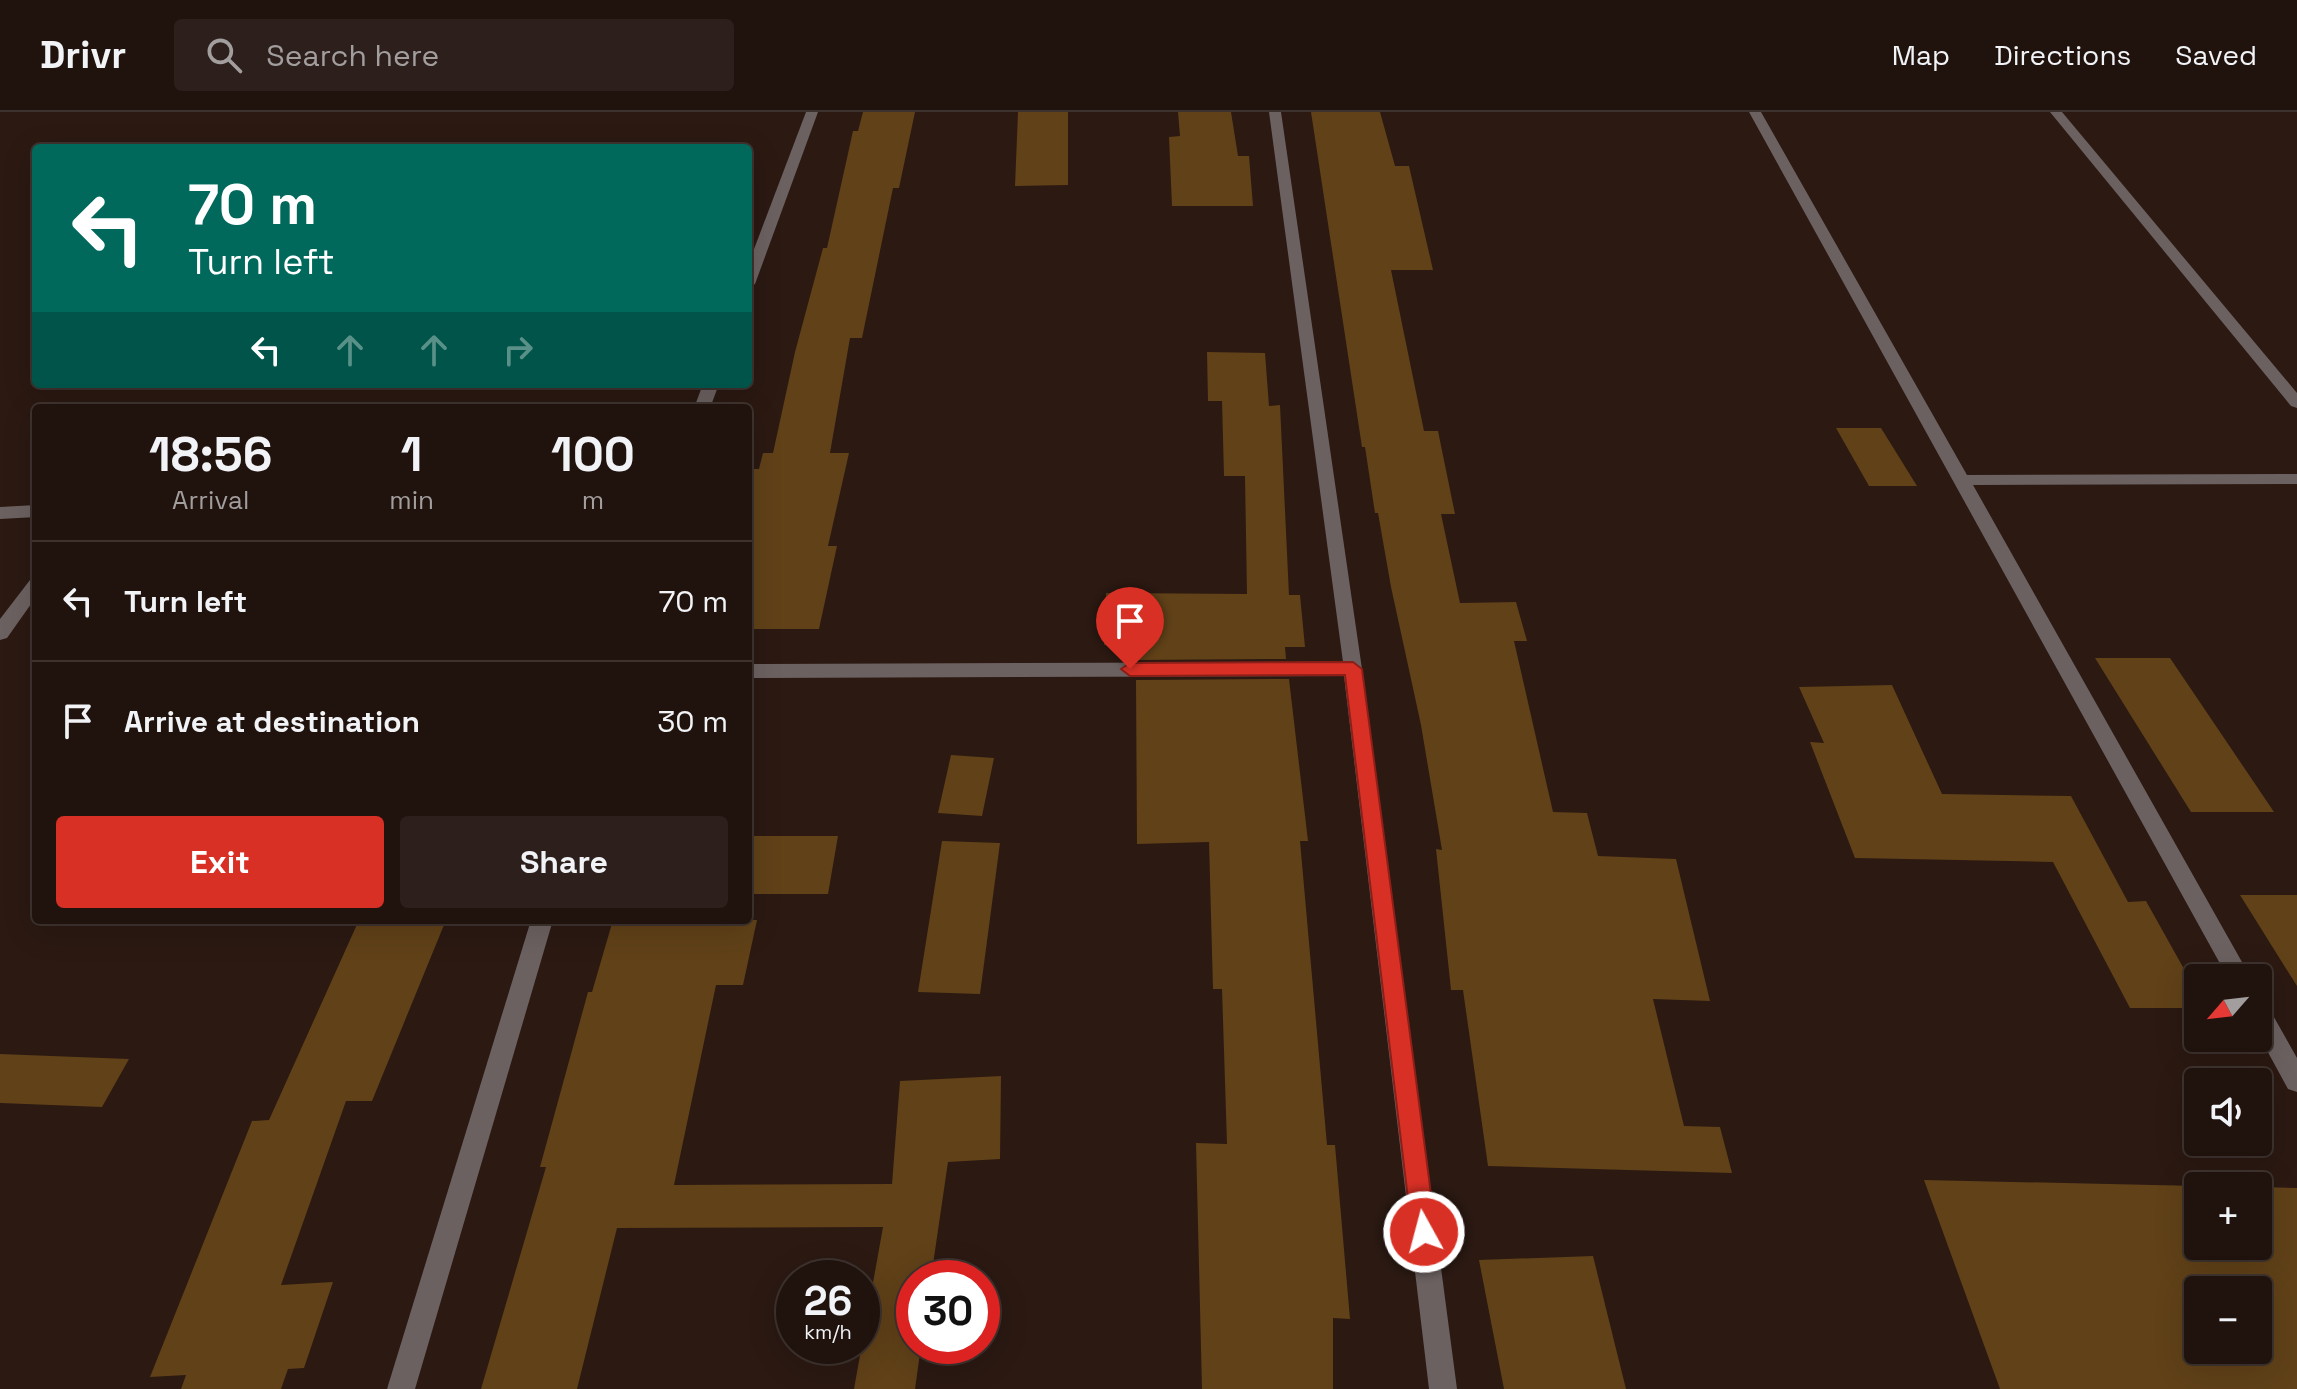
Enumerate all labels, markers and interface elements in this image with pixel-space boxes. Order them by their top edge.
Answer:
search box [174,19,734,91]
text: Drivr [40,31,126,79]
icon: search [202,33,246,77]
text: Search here [266,36,439,75]
text: Map [1892,37,1950,73]
text: Directions [1994,37,2131,73]
text: Saved [2175,37,2257,73]
text: 70 m [188,169,317,240]
icon: left [56,176,160,280]
text: Turn left [188,239,335,285]
icon: left [244,328,288,372]
icon: ahead [328,328,372,372]
icon: ahead [412,328,456,372]
icon: right [496,328,540,372]
text: 18:56 [149,424,272,485]
text: 1 [401,424,423,485]
text: 100 [551,424,635,485]
text: Arrival [172,483,249,517]
text: min [389,483,434,517]
text: m [582,483,604,517]
icon: left [56,579,100,623]
text: Turn left [124,582,247,621]
text: 70 m [659,582,728,621]
pin [1096,587,1164,669]
icon: arrive [1108,599,1152,643]
icon: arrive [56,699,100,743]
text: Arrive at destination [124,702,420,741]
text: 30 m [657,702,728,741]
button: Exit [56,816,384,908]
button: Share [400,816,728,908]
north arrow [2184,964,2272,1052]
map controls [2184,964,2272,1364]
button: sound [2184,1068,2272,1156]
button: + [2184,1172,2272,1260]
position arrow [1382,1190,1466,1274]
speed limit sign: 30 [896,1260,1000,1364]
text: 26 [804,1276,852,1327]
button: − [2184,1276,2272,1364]
text: km/h [804,1319,852,1345]

